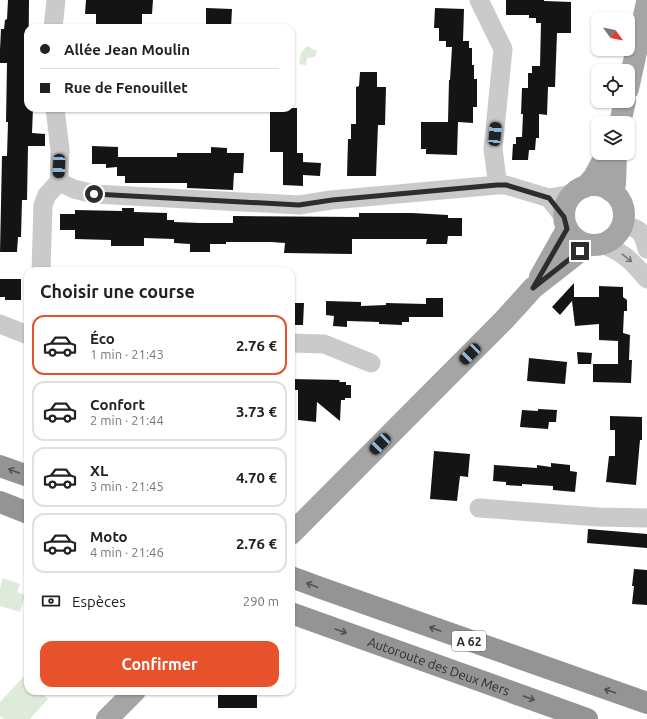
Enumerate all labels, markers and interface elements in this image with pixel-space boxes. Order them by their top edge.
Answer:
north arrow [591,12,635,56]
map controls [591,12,635,160]
text: Allée Jean Moulin [64,41,190,58]
button: locate [591,64,635,108]
text: Rue de Fenouillet [64,79,188,96]
button: layers [591,116,635,160]
car [488,122,502,146]
car [53,154,65,178]
route start [85,185,103,203]
route end [571,242,589,260]
one-way arrow [622,254,633,262]
text: Choisir une course [40,281,195,301]
icon: car [42,327,78,363]
text: Éco [90,330,115,347]
text: 2.76 € [236,337,277,354]
car [457,341,483,367]
text: 1 min · 21:43 [90,347,164,361]
icon: car [42,393,78,429]
text: Confort [90,396,145,413]
text: 3.73 € [236,403,277,420]
text: 2 min · 21:44 [90,413,164,427]
car [367,431,393,457]
icon: car [42,459,78,495]
text: XL [90,462,108,479]
one-way arrow [8,467,20,475]
text: 4.70 € [236,469,277,486]
text: 3 min · 21:45 [90,479,164,493]
icon: car [42,525,78,561]
text: Moto [90,528,128,545]
text: 2.76 € [236,535,277,552]
text: 4 min · 21:46 [90,545,164,559]
one-way arrow [307,581,319,589]
icon: cash [40,590,62,612]
text: Espèces [72,593,126,610]
text: 290 m [243,594,279,608]
one-way arrow [429,624,441,632]
one-way arrow [334,628,347,635]
road number: A 62 [452,631,486,651]
street label: Autoroute des Deux Mers [366,634,512,698]
button: Confirmer [40,641,279,687]
one-way arrow [604,686,616,694]
one-way arrow [523,695,535,703]

